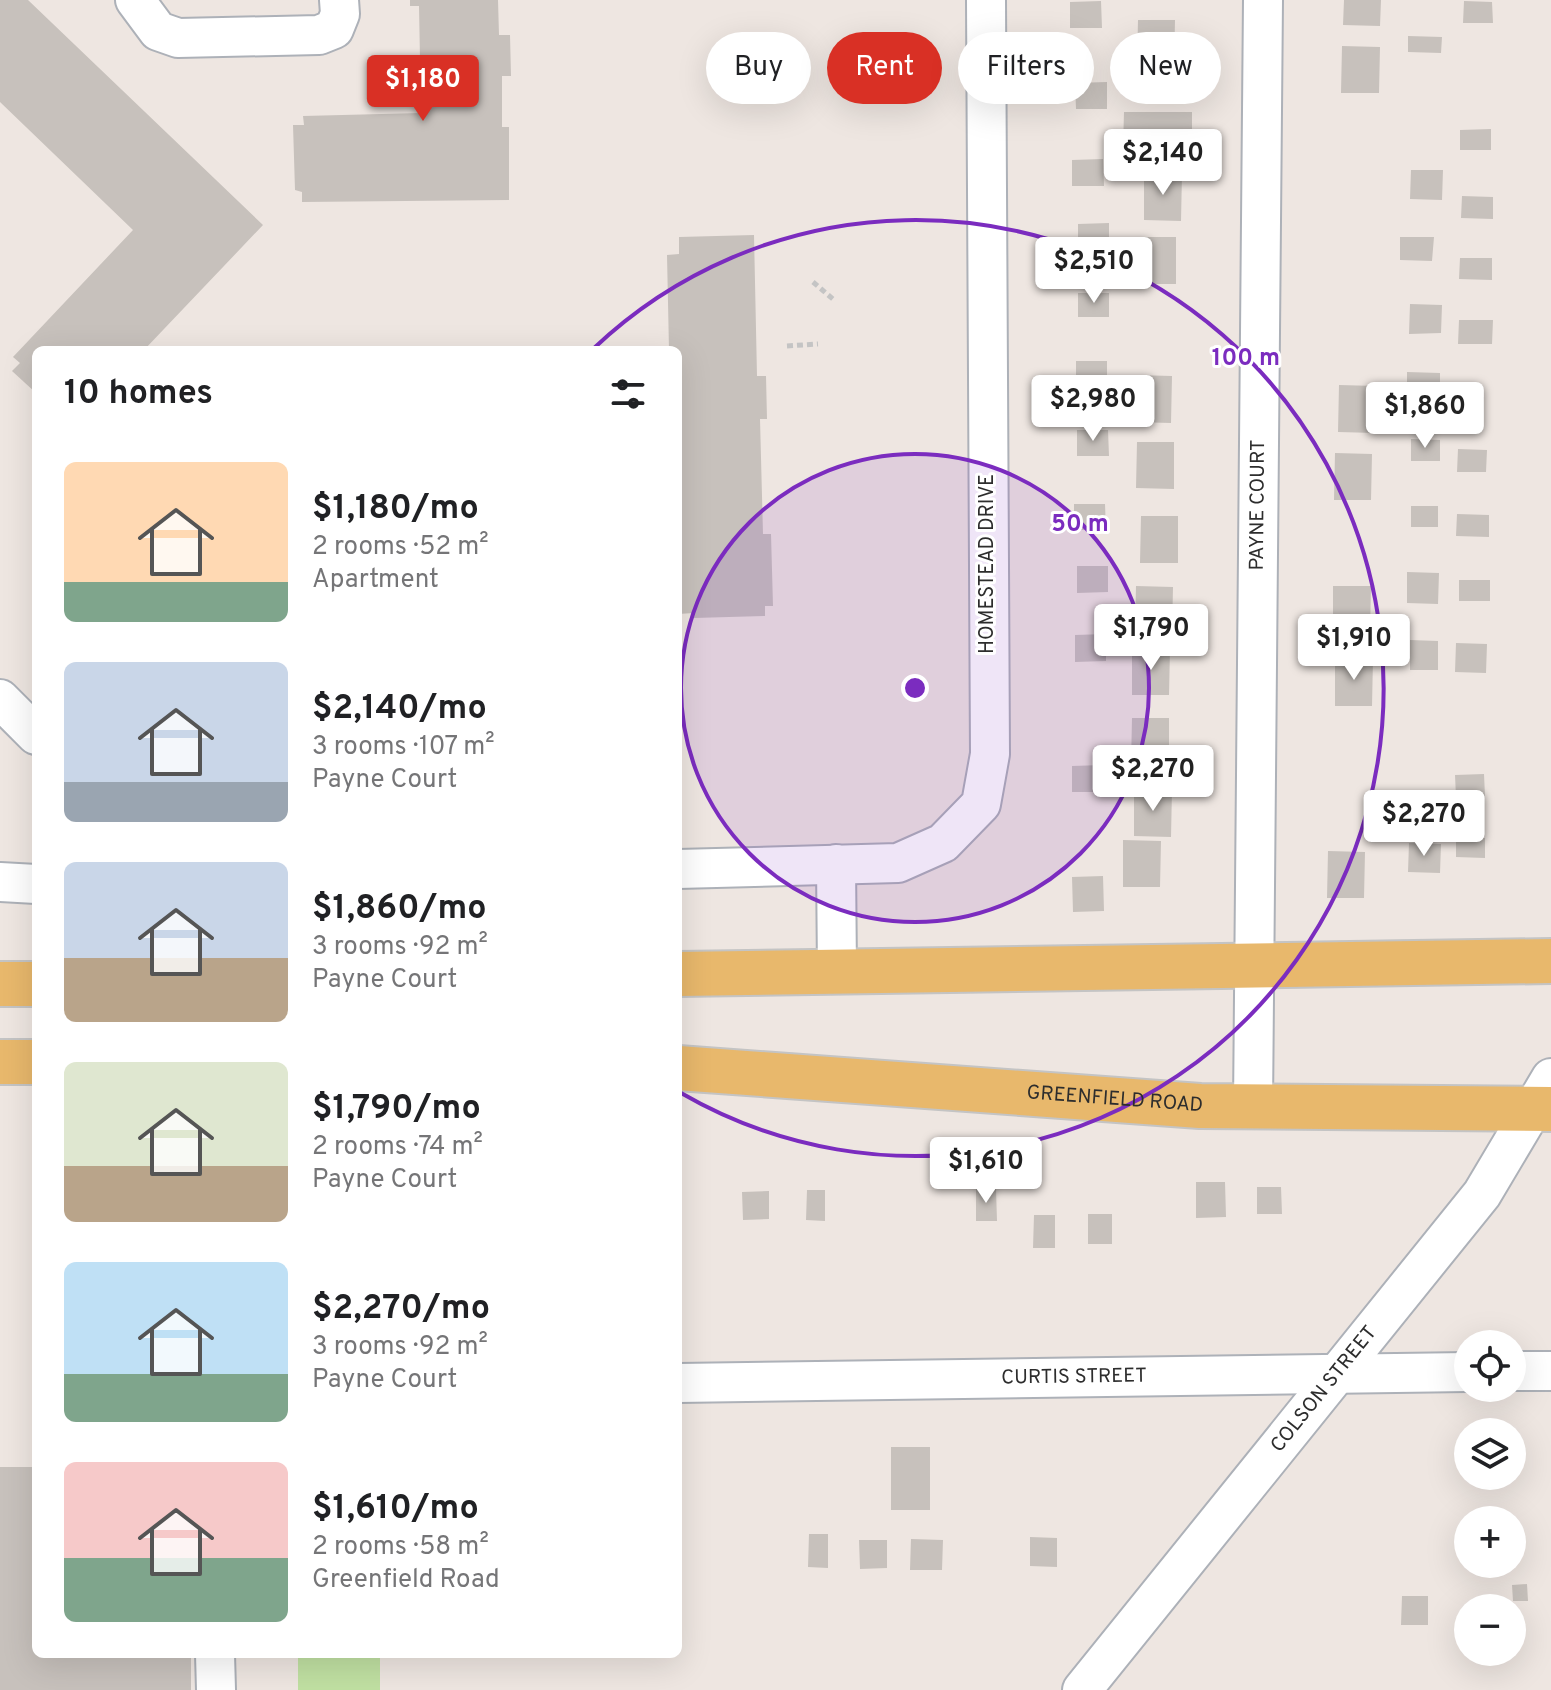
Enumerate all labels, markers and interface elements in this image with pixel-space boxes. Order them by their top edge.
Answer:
chip: Buy [706,32,811,104]
chip: Rent [827,32,942,104]
chip: Filters [958,32,1094,104]
chip: New [1110,32,1221,104]
pin: $1,180 [358,55,488,123]
text: $1,180 [385,64,461,97]
pin: $2,140 [1098,129,1228,197]
text: $2,140 [1122,138,1204,171]
pin: $2,510 [1029,237,1159,305]
text: $2,510 [1053,246,1135,279]
text: 100 m [1212,344,1280,374]
icon: filters [606,372,650,416]
text: 10 homes [64,373,213,416]
pin: $2,980 [1028,375,1158,443]
pin: $1,860 [1360,382,1490,450]
text: $2,980 [1049,384,1137,417]
text: $1,860 [1384,391,1466,424]
street label: PAYNE COURT [1245,439,1272,571]
street label: HOMESTEAD DRIVE [975,474,1001,654]
text: $1,180/mo [312,488,479,531]
icon: home [128,494,224,590]
text: 50 m [1051,510,1109,540]
text: 2 rooms · 52 m² [312,531,489,564]
text: Apartment [312,564,439,597]
pin: $1,790 [1086,604,1216,672]
text: $1,790 [1112,613,1190,646]
pin: $1,910 [1289,614,1419,682]
text: $1,910 [1316,623,1392,656]
centre of rings [901,674,929,702]
text: $2,140/mo [312,688,487,731]
icon: home [128,694,224,790]
text: 3 rooms · 107 m² [312,731,495,764]
pin: $2,270 [1088,745,1218,813]
text: $2,270 [1111,754,1195,787]
text: Payne Court [312,764,457,797]
pin: $2,270 [1359,790,1489,858]
text: $2,270 [1382,799,1466,832]
text: $1,860/mo [312,888,487,931]
icon: home [128,894,224,990]
text: 3 rooms · 92 m² [312,931,488,964]
text: Payne Court [312,964,457,997]
street label: GREENFIELD ROAD [1026,1080,1204,1119]
text: $1,790/mo [312,1088,481,1131]
icon: home [128,1094,224,1190]
text: 2 rooms · 74 m² [312,1131,483,1164]
pin: $1,610 [921,1137,1051,1205]
text: $1,610 [948,1146,1024,1179]
text: Payne Court [312,1164,457,1197]
text: $2,270/mo [312,1288,490,1331]
icon: home [128,1294,224,1390]
street label: COLSON STREET [1265,1321,1383,1458]
map controls [1454,1330,1526,1666]
button: locate [1454,1330,1526,1402]
text: 3 rooms · 92 m² [312,1331,488,1364]
street label: CURTIS STREET [1001,1363,1147,1391]
text: Payne Court [312,1364,457,1397]
button: layers [1454,1418,1526,1490]
text: $1,610/mo [312,1488,479,1531]
icon: home [128,1494,224,1590]
button: + [1454,1506,1526,1578]
text: 2 rooms · 58 m² [312,1531,489,1564]
text: Greenfield Road [312,1564,500,1597]
button: − [1454,1594,1526,1666]

